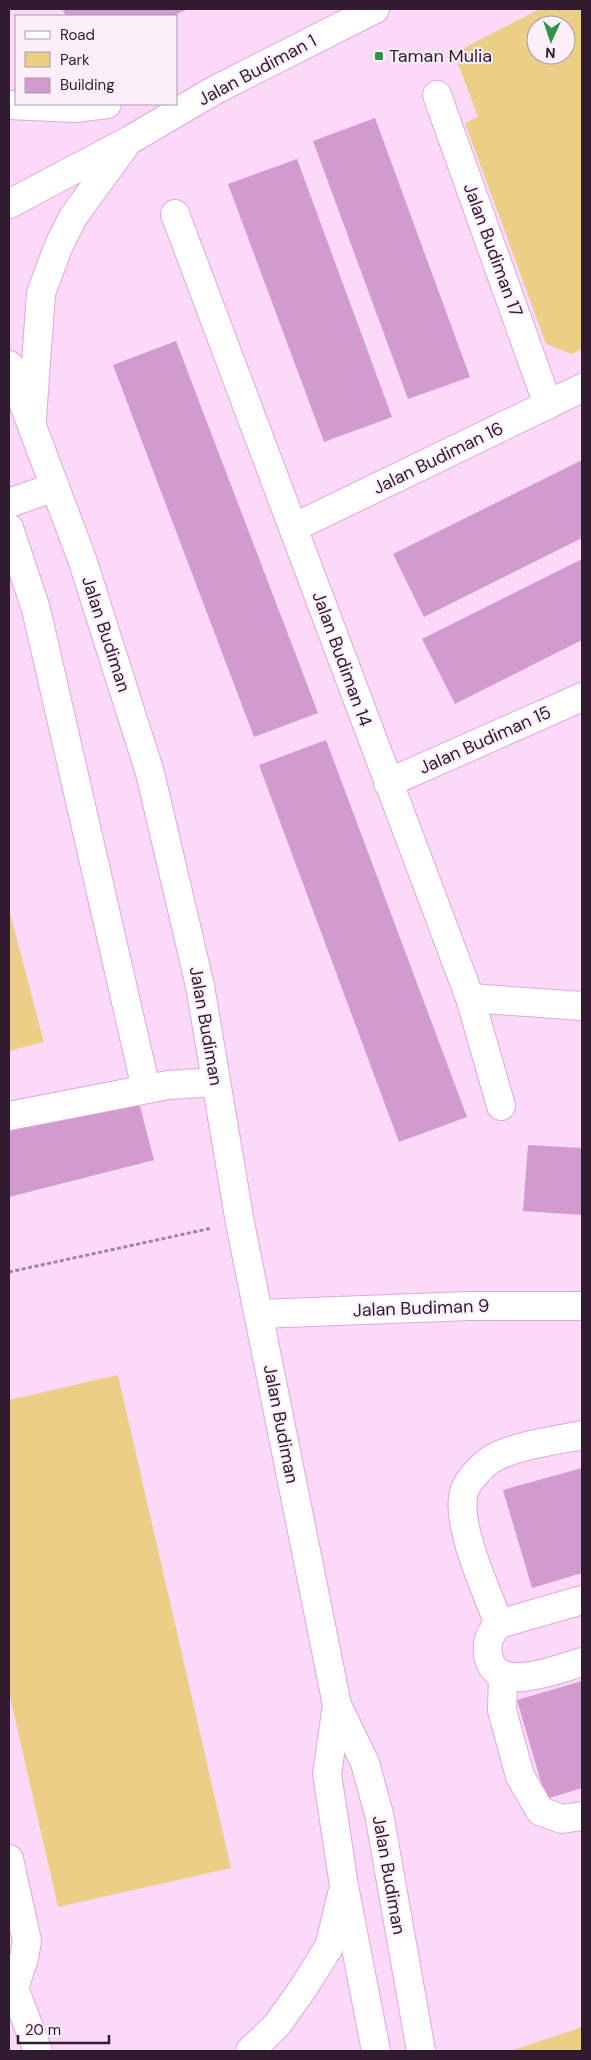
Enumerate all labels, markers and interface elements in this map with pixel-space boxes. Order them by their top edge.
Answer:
legend [15,15,178,105]
north arrow [526,15,576,65]
text: Road [60,25,95,45]
street label: Jalan Budiman 1 [193,29,321,111]
place label: Taman Mulia [389,44,492,68]
text: N [545,44,556,62]
text: Park [60,50,90,70]
marker: Taman Mulia [373,50,385,62]
text: Building [60,75,115,95]
street label: Jalan Budiman 17 [458,180,528,320]
street label: Jalan Budiman 16 [369,416,507,500]
street label: Jalan Budiman [76,573,136,695]
street label: Jalan Budiman 14 [306,588,378,730]
street label: Jalan Budiman 15 [415,700,555,780]
street label: Jalan Budiman [184,964,228,1088]
street label: Jalan Budiman 9 [352,1294,490,1322]
street label: Jalan Budiman [258,1362,304,1486]
street label: Jalan Budiman [367,1813,411,1937]
scale bar [18,2012,109,2044]
text: 20 m [25,2020,61,2040]

